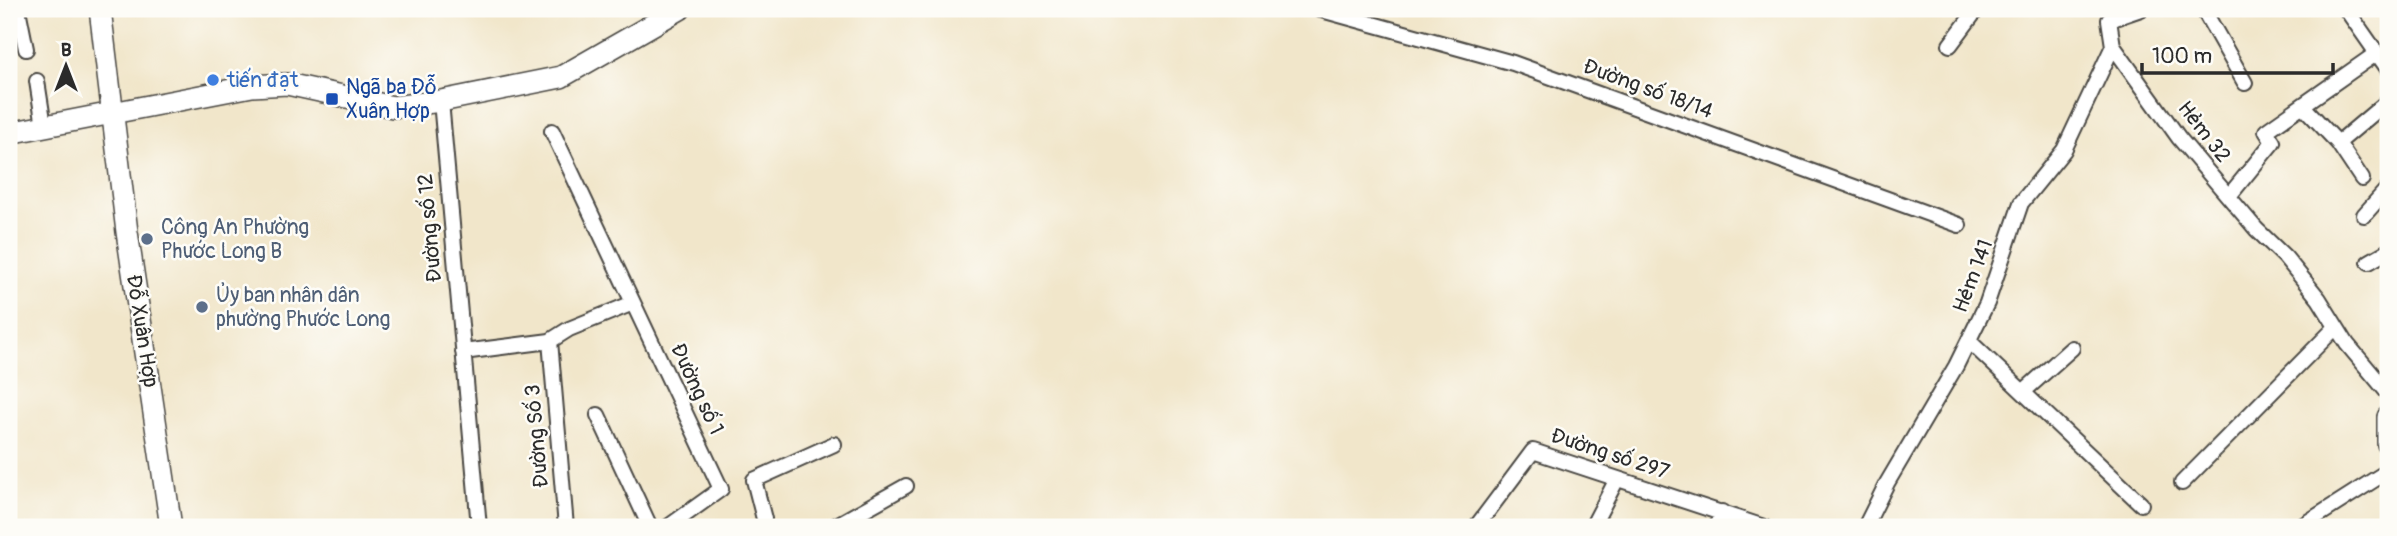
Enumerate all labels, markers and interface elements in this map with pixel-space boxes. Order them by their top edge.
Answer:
north arrow [32,32,102,102]
scale bar [2142,32,2332,76]
text: B [61,38,72,62]
text: 100 m [2152,43,2212,70]
street label: Đường số 18/14 [1579,53,1717,125]
place label: tiến đạt [226,67,299,94]
marker: tiến đạt [205,72,221,88]
place label: Ngã ba Đỗ Xuân Hợp [346,74,436,125]
marker: Ngã ba Đỗ Xuân Hợp [324,91,340,107]
street label: Hẻm 32 [2171,96,2237,168]
street label: Đường số 12 [412,172,448,284]
place label: Công An Phường Phước Long B [161,214,309,265]
marker: Công An Phường Phước Long B [139,231,155,247]
street label: Hẻm 141 [1947,236,1999,316]
street label: Đỗ Xuân Hợp [120,273,164,389]
place label: Ủy ban nhân dân phường Phước Long [216,282,390,333]
marker: Ủy ban nhân dân phường Phước Long [194,299,210,315]
street label: Đường số 1 [664,339,730,439]
street label: Đường Số 3 [519,383,555,489]
street label: Đường số 297 [1547,422,1673,486]

